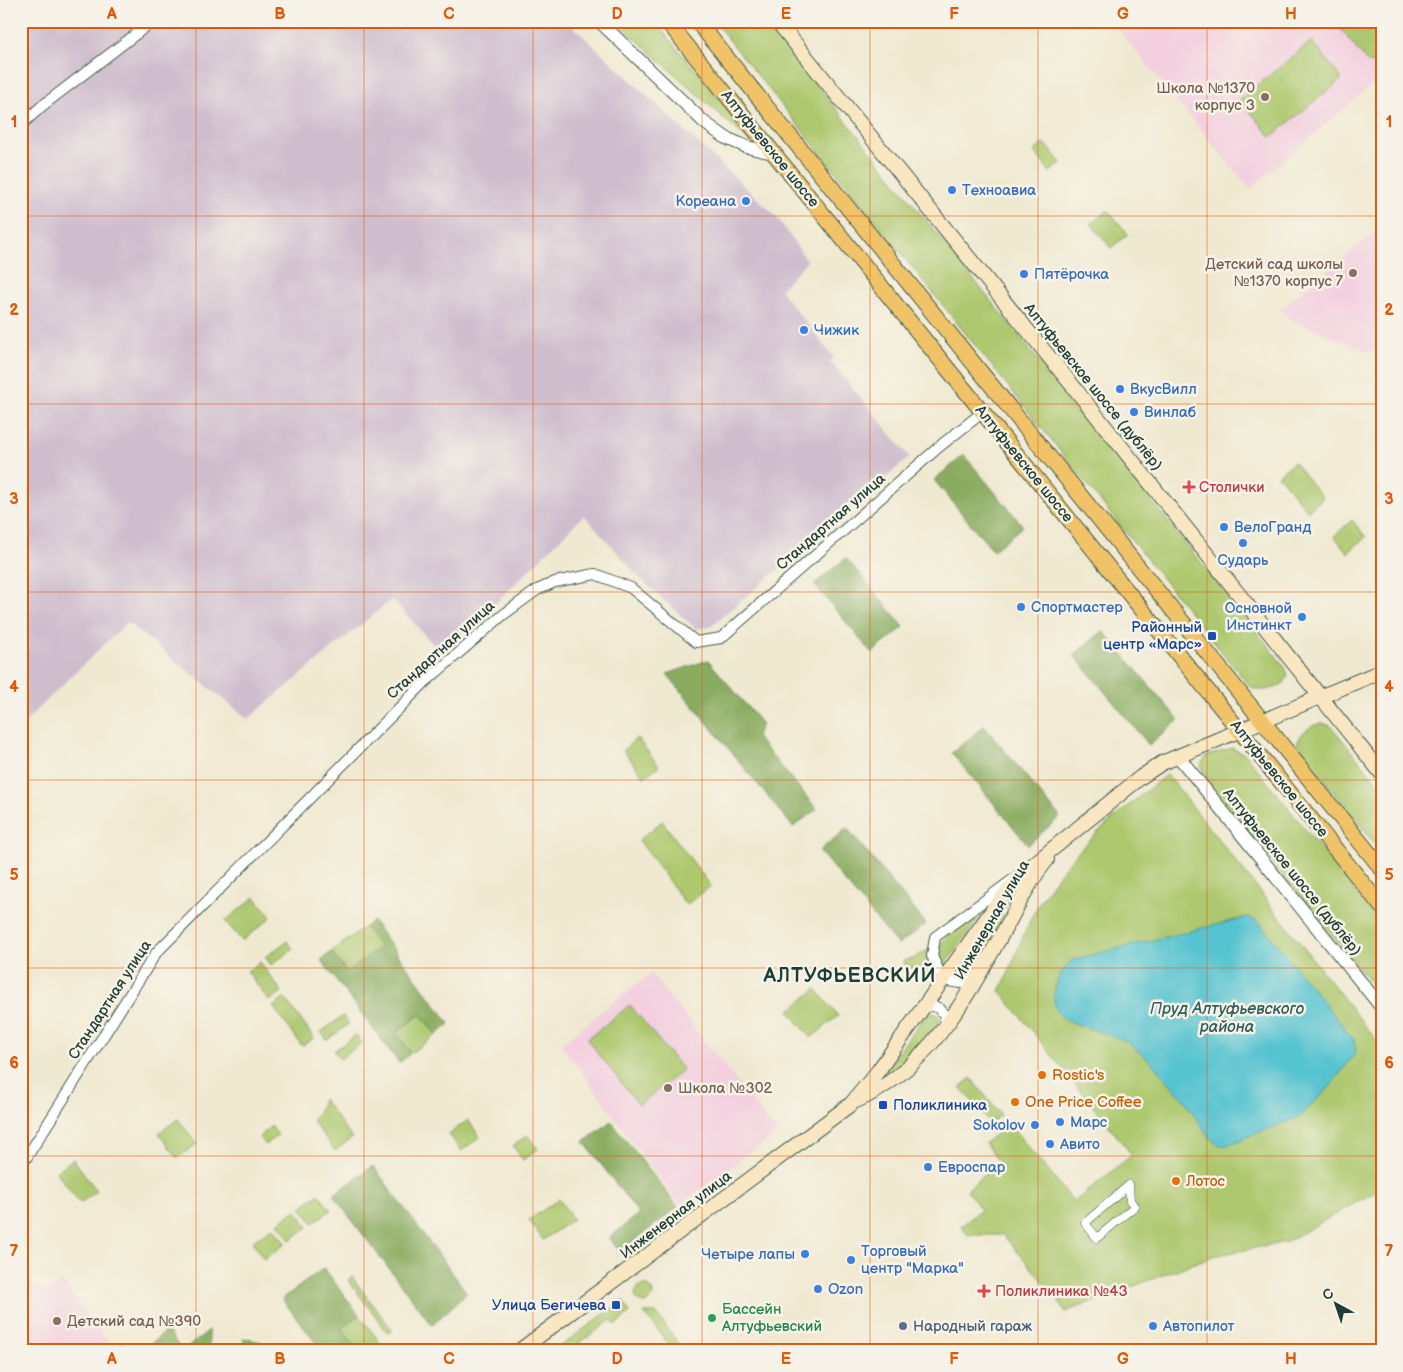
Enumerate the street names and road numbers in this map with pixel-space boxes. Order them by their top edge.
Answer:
street label: Алтуфьевское шоссе [716,86,823,212]
street label: Алтуфьевское шоссе (дублёр) [1020,300,1166,474]
street label: Алтуфьевское шоссе [971,402,1077,526]
street label: Стандартная улица [772,469,890,575]
street label: Стандартная улица [383,597,499,703]
street label: Алтуфьевское шоссе [1225,716,1332,842]
street label: Алтуфьевское шоссе (дублёр) [1218,784,1365,960]
street label: Инженерная улица [950,857,1034,983]
street label: Стандартная улица [64,937,156,1063]
street label: Инженерная улица [616,1167,736,1263]

